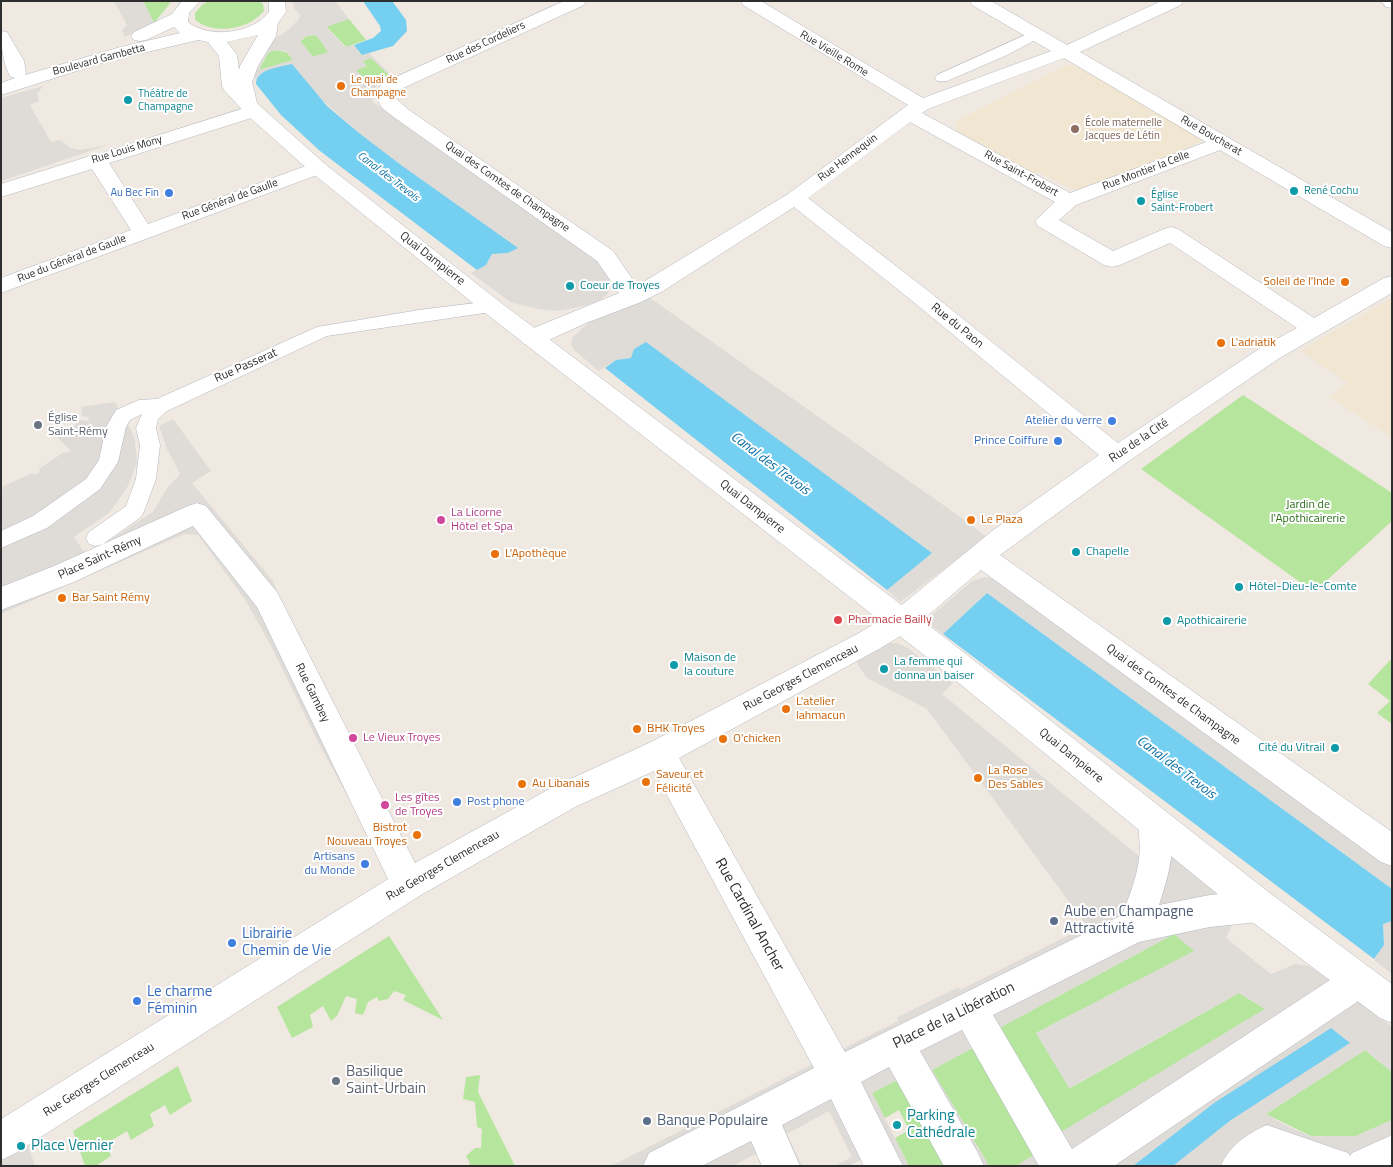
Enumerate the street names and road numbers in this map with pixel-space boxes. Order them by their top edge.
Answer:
street label: Rue des Cordeliers [444,19,528,67]
street label: Rue Vieille Rome [797,28,871,80]
street label: Boulevard Gambetta [51,41,147,79]
street label: Rue Boucherat [1178,113,1244,159]
street label: Rue Hennequin [816,131,880,185]
street label: Rue Louis Mony [90,133,164,167]
street label: Quai des Comtes de Champagne [442,139,572,235]
street label: Rue Saint-Frobert [982,148,1060,200]
street label: Rue Montier la Celle [1101,148,1191,194]
street label: Rue Général de Gaulle [180,176,280,224]
street label: Quai Dampierre [397,229,467,289]
street label: Rue du Général de Gaulle [16,232,128,286]
street label: Rue du Paon [928,300,986,352]
street label: Rue Passerat [212,346,280,386]
street label: Rue de la Cité [1107,416,1171,466]
street label: Quai Dampierre [717,477,787,537]
street label: Place Saint-Rémy [56,533,144,583]
street label: Quai des Comtes de Champagne [1103,641,1243,749]
street label: Rue Georges Clemenceau [741,642,861,714]
street label: Rue Gambey [292,661,332,725]
street label: Quai Dampierre [1036,726,1106,786]
street label: Rue Georges Clemenceau [384,828,502,904]
street label: Rue Cardinal Ancher [710,855,788,975]
street label: Place de la Libération [890,979,1018,1053]
street label: Rue Georges Clemenceau [41,1040,157,1120]

